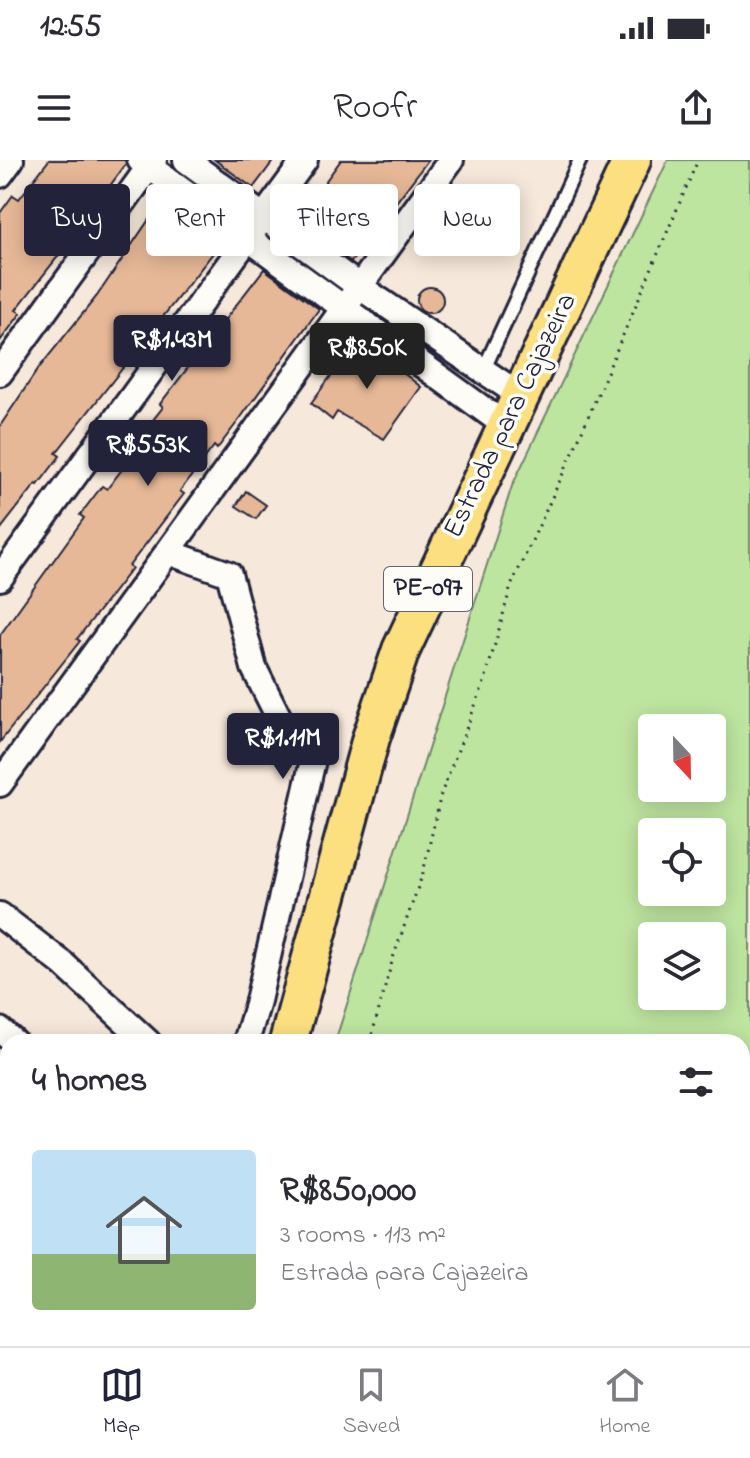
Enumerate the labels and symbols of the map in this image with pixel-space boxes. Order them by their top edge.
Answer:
street label: Estrada para Cajazeira [434,287,588,545]
pin: R$1.43M [98,315,246,383]
pin: R$850K [302,323,432,391]
pin: R$553K [83,420,213,488]
road number: PE-097 [384,567,472,611]
pin: R$1.11M [209,713,357,781]
north arrow [638,714,726,802]

